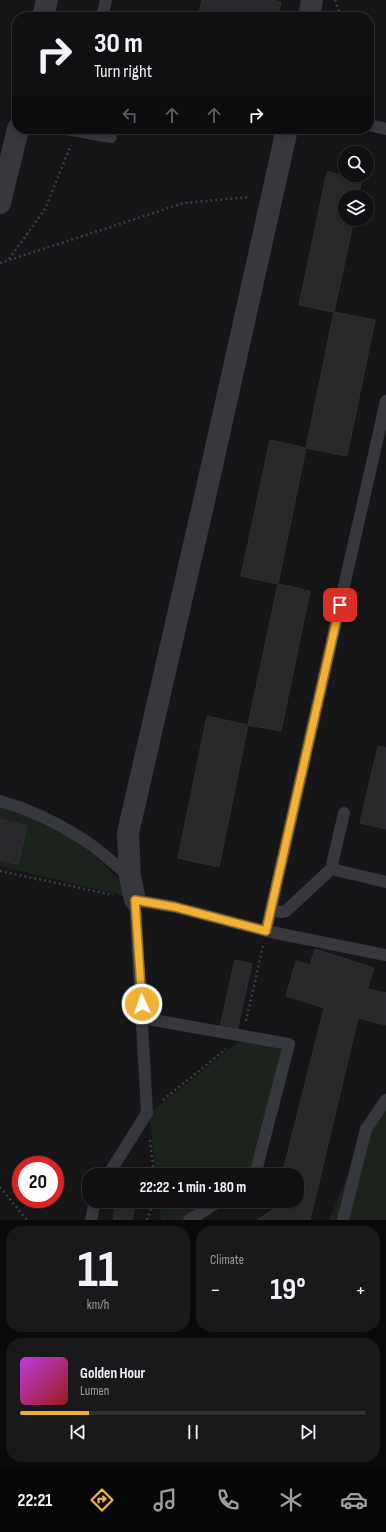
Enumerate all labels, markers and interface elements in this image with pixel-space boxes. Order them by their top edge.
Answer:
text: 30 m [94,27,143,60]
icon: right [28,28,80,80]
text: Turn right [94,61,152,82]
icon: left [119,104,141,126]
icon: ahead [161,104,183,126]
icon: ahead [203,104,225,126]
icon: right [245,104,267,126]
map controls [338,146,374,226]
button: search [338,146,374,182]
button: layers [338,190,374,226]
pin [323,588,357,622]
icon: arrive [329,594,351,616]
position arrow [121,983,163,1025]
speed limit sign: 20 [12,1156,64,1208]
text: 22:22 · 1 min · 180 m [140,1178,246,1197]
text: 11 [78,1239,118,1302]
text: Climate [210,1252,244,1268]
text: 19° [270,1272,306,1308]
text: − [210,1277,221,1304]
text: + [355,1277,366,1304]
text: km/h [87,1297,109,1313]
text: Golden Hour [80,1364,145,1383]
text: Lumen [80,1383,109,1399]
icon: previous [67,1421,89,1443]
icon: pause [182,1421,204,1443]
icon: next [297,1421,319,1443]
icon: directions [88,1486,116,1514]
icon: music [151,1486,179,1514]
icon: phone [214,1486,242,1514]
icon: climate [277,1486,305,1514]
icon: car [340,1486,368,1514]
text: 22:21 [18,1490,52,1511]

